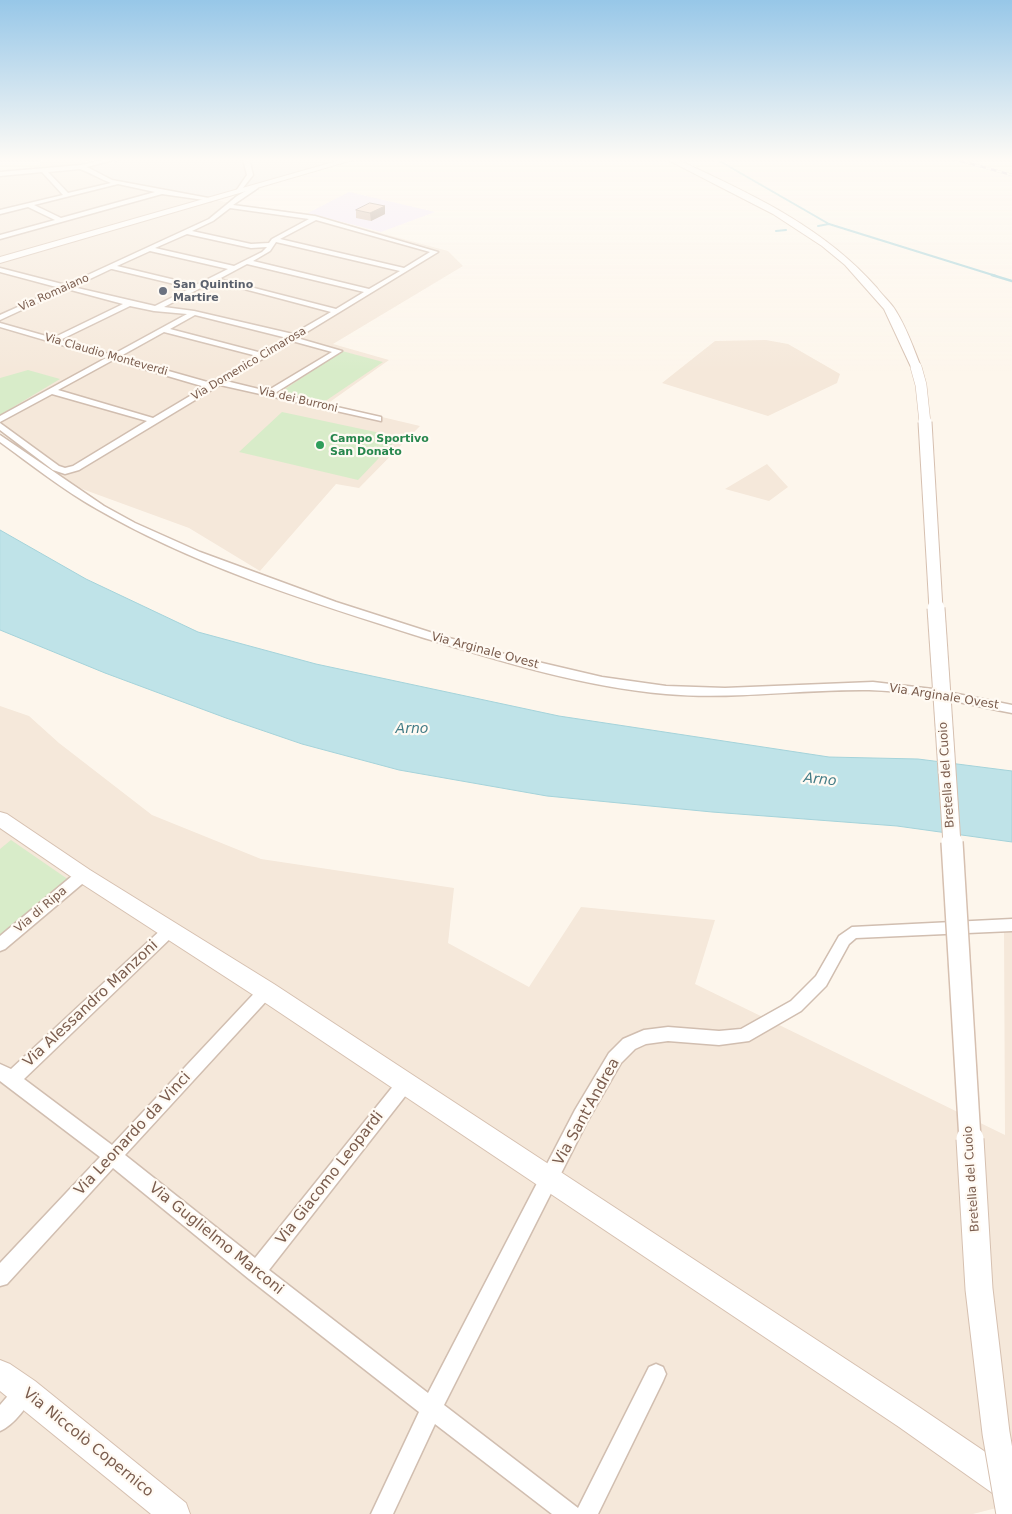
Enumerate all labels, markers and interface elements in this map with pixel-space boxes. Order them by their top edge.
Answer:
street label: Via Romaiano [17,272,91,314]
place label: San Quintino Martire [173,278,253,304]
marker: San Quintino Martire [157,285,169,297]
street label: Via Domenico Cimarosa [189,325,309,403]
street label: Via Claudio Monteverdi [43,331,169,379]
street label: Via dei Burroni [257,384,339,416]
place label: Campo Sportivo San Donato [330,432,429,458]
marker: Campo Sportivo San Donato [314,439,326,451]
street label: Via Arginale Ovest [430,630,540,672]
street label: Via Arginale Ovest [888,681,1000,713]
water label: Arno [396,721,428,737]
street label: Bretella del Cuoio [936,721,958,829]
water label: Arno [803,770,837,790]
street label: Via di Ripa [12,884,70,936]
street label: Via Alessandro Manzoni [20,937,162,1071]
street label: Via Sant'Andrea [550,1055,624,1169]
street label: Via Leonardo da Vinci [71,1069,195,1199]
street label: Via Giacomo Leopardi [272,1108,388,1248]
street label: Bretella del Cuoio [961,1125,983,1233]
street label: Via Guglielmo Marconi [145,1179,287,1299]
street label: Via Niccolò Copernico [19,1385,157,1501]

